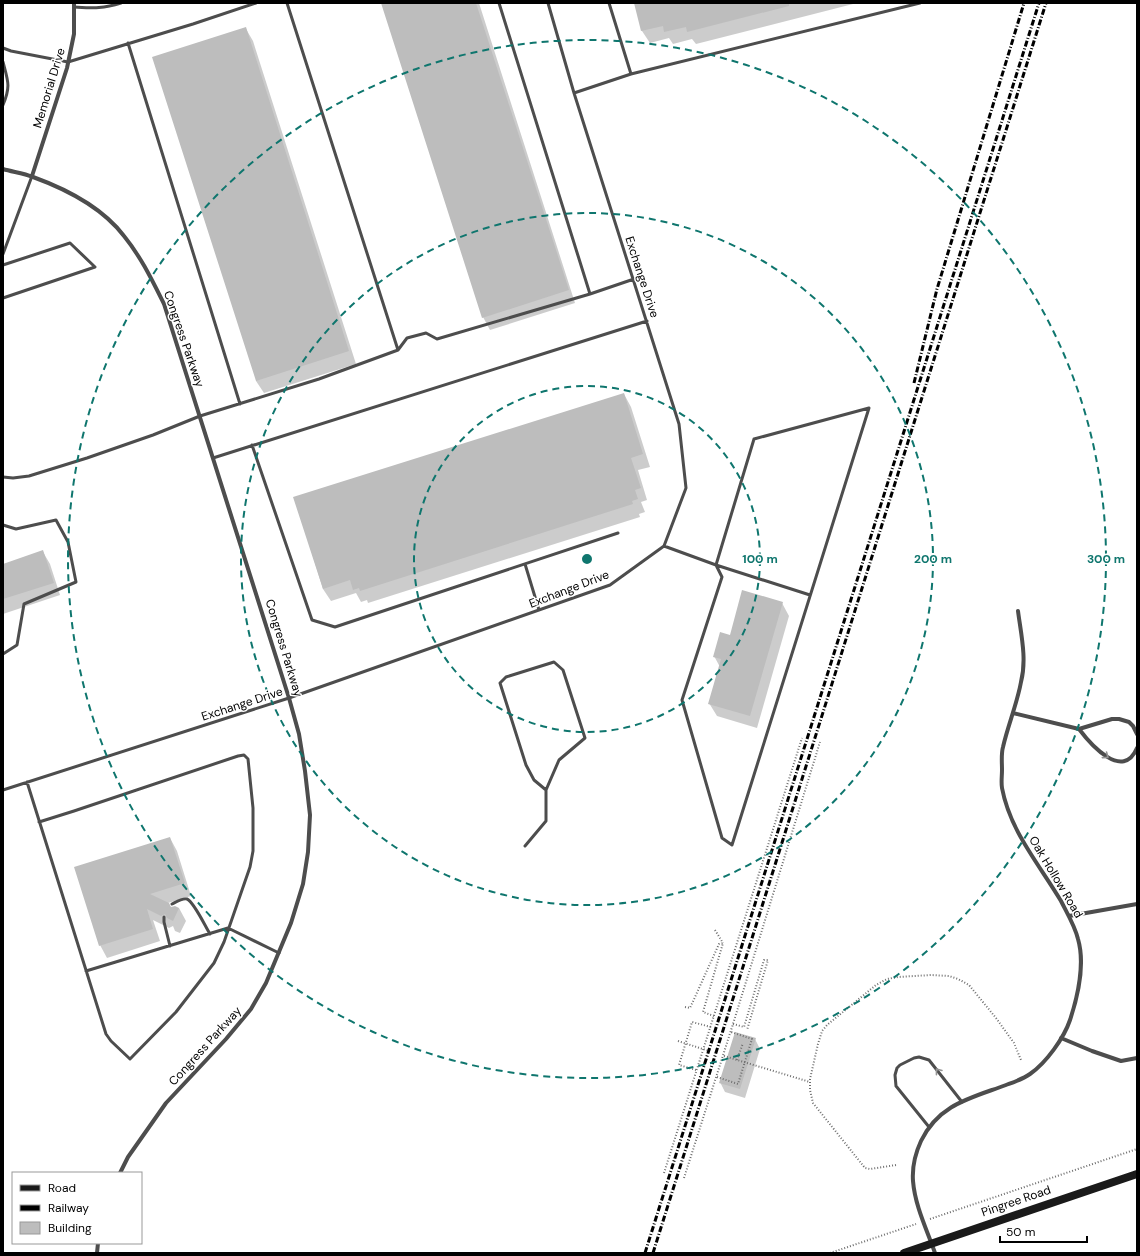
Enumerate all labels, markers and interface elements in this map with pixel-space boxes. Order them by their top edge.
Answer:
street label: Memorial Drive [29,46,69,130]
street label: Exchange Drive [621,234,663,320]
street label: Congress Parkway [160,289,208,390]
text: 100 m [742,551,778,567]
text: 200 m [914,551,952,567]
text: 300 m [1087,551,1125,567]
centre of rings [580,552,594,566]
street label: Exchange Drive [527,566,611,612]
street label: Congress Parkway [262,597,307,699]
street label: Exchange Drive [199,683,285,725]
one-way arrow [1102,752,1109,759]
street label: Oak Hollow Road [1025,833,1087,921]
street label: Congress Parkway [165,1003,245,1089]
one-way arrow [935,1068,942,1075]
legend [12,1172,142,1244]
text: Road [48,1180,76,1196]
street label: Pingree Road [979,1182,1053,1220]
text: Railway [48,1200,89,1216]
scale bar [1000,1218,1087,1244]
text: Building [48,1220,92,1236]
text: 50 m [1006,1224,1035,1240]

